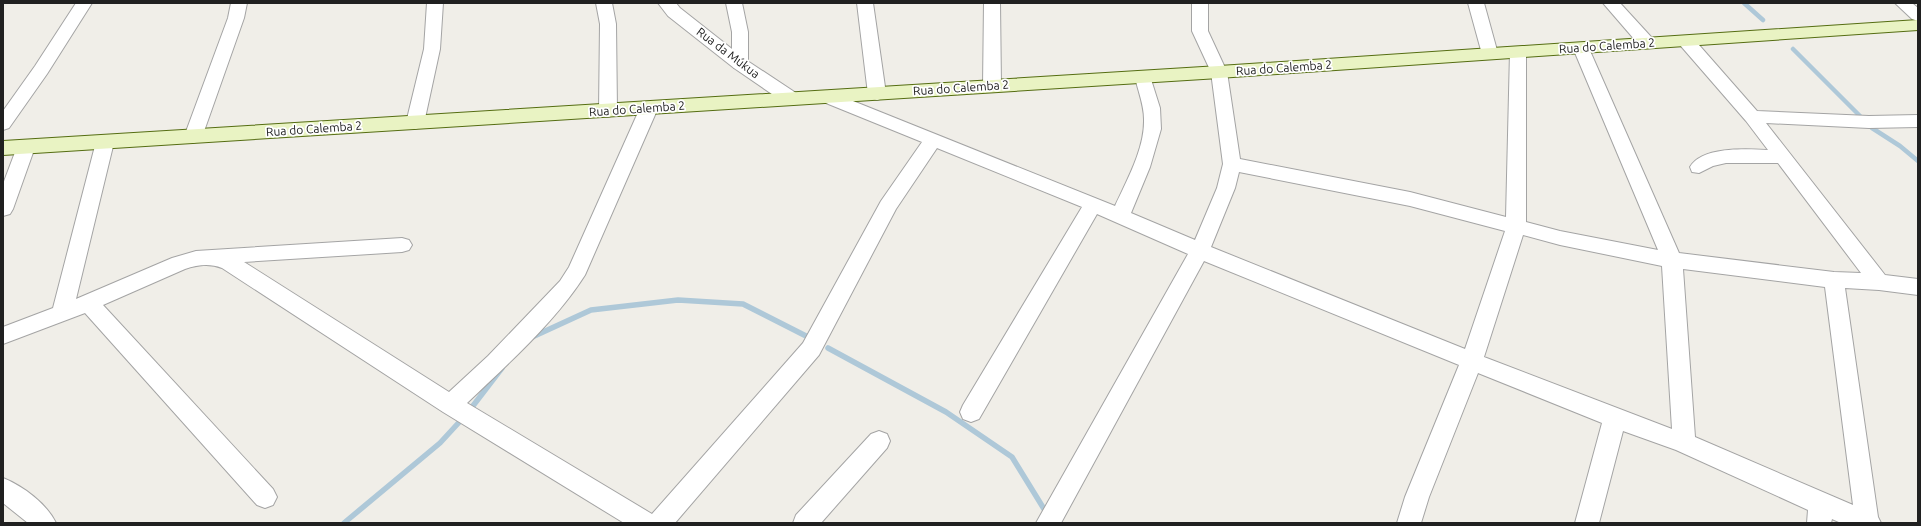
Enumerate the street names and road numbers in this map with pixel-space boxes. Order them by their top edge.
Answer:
street label: Rua da Múkua [694,25,762,81]
street label: Rua do Calemba 2 [1558,36,1656,55]
street label: Rua do Calemba 2 [1235,58,1333,77]
street label: Rua do Calemba 2 [912,78,1010,97]
street label: Rua do Calemba 2 [588,99,686,118]
street label: Rua do Calemba 2 [265,119,363,138]

